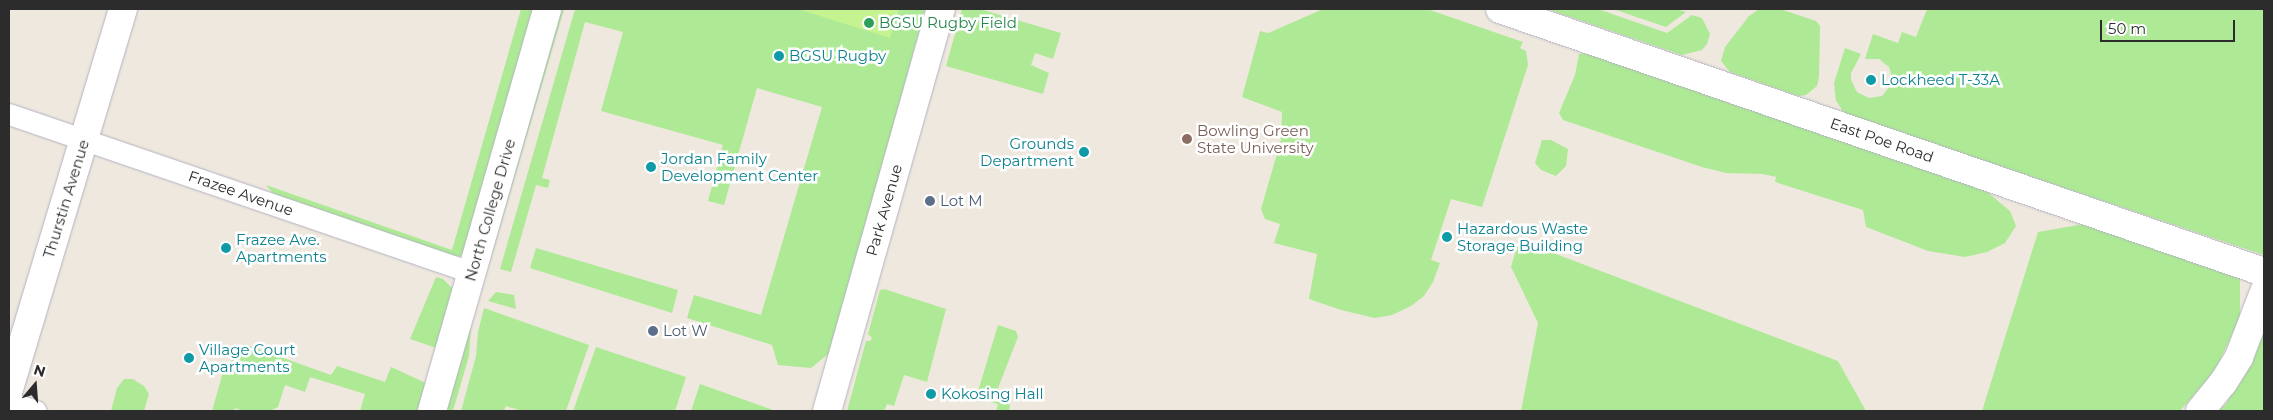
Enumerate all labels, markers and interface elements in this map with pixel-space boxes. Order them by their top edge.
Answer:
scale bar [2103,10,2238,42]
place label: BGSU Rugby Field [879,14,1017,32]
marker: BGSU Rugby Field [863,17,875,29]
text: 50 m [2108,19,2146,38]
place label: BGSU Rugby [789,47,886,65]
marker: BGSU Rugby [773,50,785,62]
place label: Lockheed T-33A [1881,71,2000,89]
marker: Lockheed T-33A [1865,74,1877,86]
street label: East Poe Road [1828,114,1936,166]
place label: Bowling Green State University [1197,121,1314,156]
marker: Bowling Green State University [1181,133,1193,145]
place label: Grounds Department [980,134,1074,169]
street label: North College Drive [461,137,519,283]
street label: Thurstin Avenue [39,138,93,260]
marker: Grounds Department [1078,146,1090,158]
place label: Jordan Family Development Center [661,149,818,184]
marker: Jordan Family Development Center [645,161,657,173]
street label: Park Avenue [862,162,906,258]
street label: Frazee Avenue [186,167,296,219]
place label: Lot M [940,192,982,210]
marker: Lot M [924,195,936,207]
place label: Hazardous Waste Storage Building [1457,219,1588,254]
place label: Frazee Ave. Apartments [236,230,327,265]
marker: Hazardous Waste Storage Building [1441,231,1453,243]
marker: Frazee Ave. Apartments [220,242,232,254]
place label: Lot W [663,322,708,340]
marker: Lot W [647,325,659,337]
place label: Village Court Apartments [199,340,296,375]
marker: Village Court Apartments [183,352,195,364]
north arrow [10,360,60,410]
text: N [31,360,48,381]
place label: Kokosing Hall [941,385,1044,403]
marker: Kokosing Hall [925,388,937,400]

